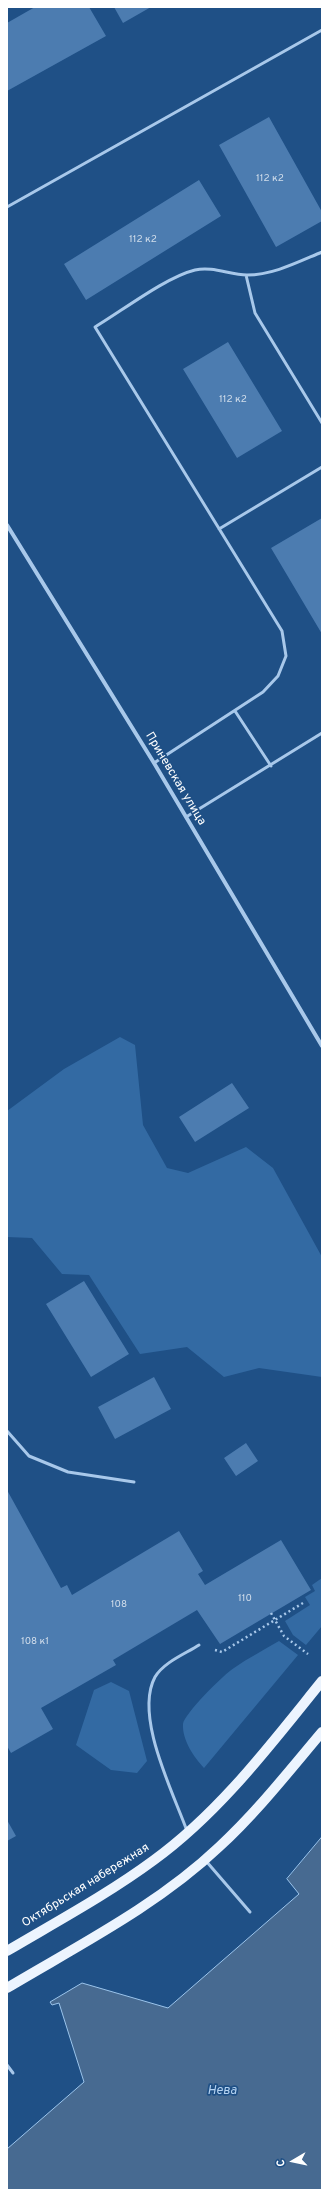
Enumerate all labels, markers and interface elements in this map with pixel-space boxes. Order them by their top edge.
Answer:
house number: 112 к2 [256,173,284,185]
house number: 112 к2 [129,234,157,246]
house number: 112 к2 [219,394,247,406]
street label: Приневская улица [142,730,208,828]
house number: 110 [238,1593,252,1605]
house number: 108 [111,1599,127,1611]
house number: 108 к1 [21,1636,49,1648]
street label: Октябрьская набережная [20,1841,152,1931]
water label: Нева [207,2083,237,2099]
north arrow [273,2141,313,2181]
text: С [274,2158,289,2167]

